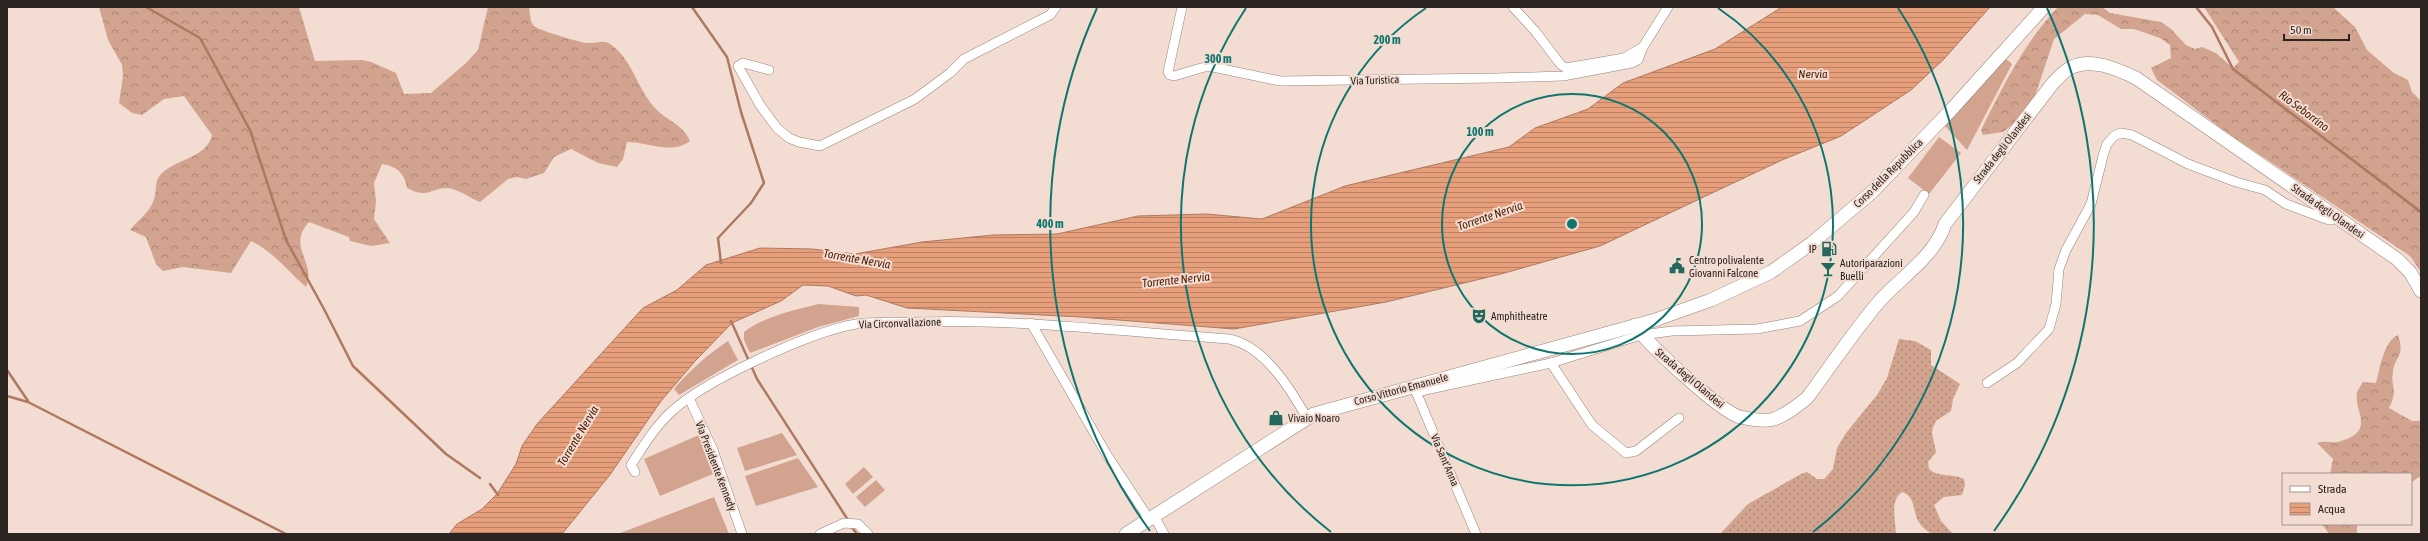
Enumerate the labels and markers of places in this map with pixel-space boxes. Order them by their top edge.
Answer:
centre of rings [1565,217,1579,231]
fuel station icon: IP [1820,240,1838,258]
place label: IP [1809,243,1817,255]
place label: Centro polivalente Giovanni Falcone [1689,254,1764,279]
public building icon: Centro polivalente Giovanni Falcone [1668,257,1686,275]
place label: Autoriparazioni Buelli [1840,257,1903,282]
bar icon: Autoriparazioni Buelli [1819,260,1837,278]
theatre icon: Amphitheatre [1470,307,1488,325]
place label: Amphitheatre [1491,310,1547,322]
shop icon: Vivaio Noaro [1267,409,1285,427]
place label: Vivaio Noaro [1288,412,1340,424]

